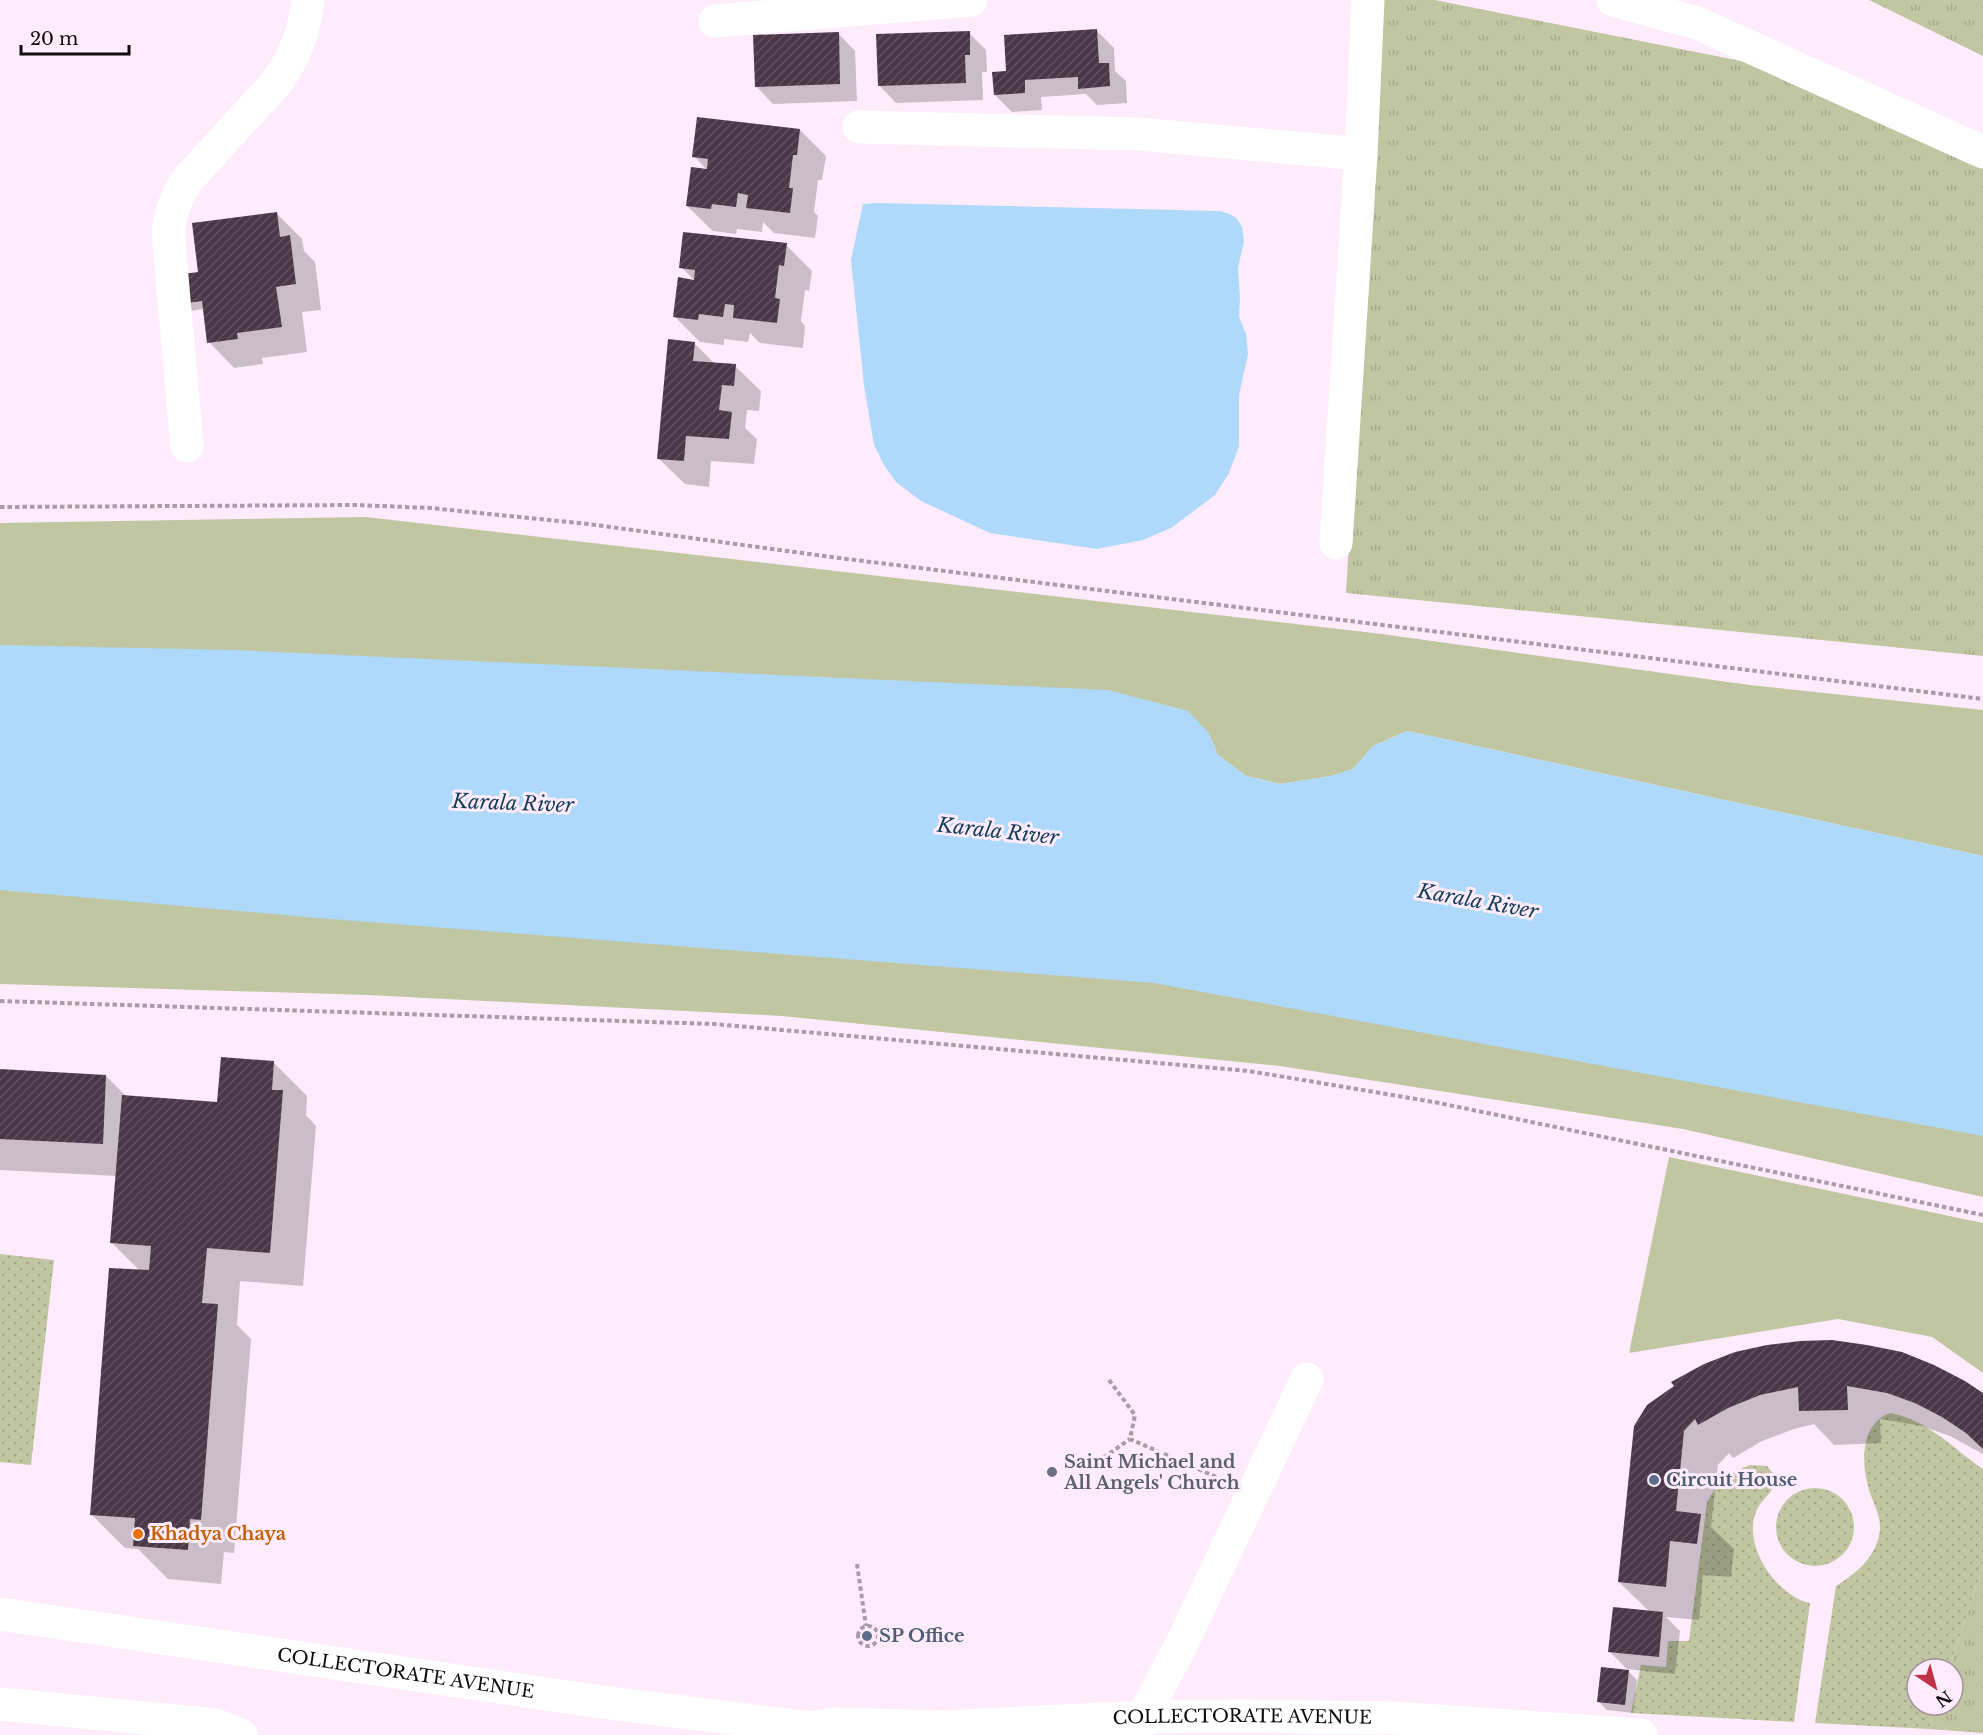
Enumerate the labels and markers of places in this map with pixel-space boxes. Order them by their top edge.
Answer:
place label: Saint Michael and All Angels' Church [1063,1451,1240,1494]
marker: Saint Michael and All Angels' Church [1045,1465,1059,1479]
place label: Circuit House [1666,1469,1797,1491]
marker: Circuit House [1647,1473,1661,1487]
place label: Khadya Chaya [150,1523,287,1545]
marker: Khadya Chaya [131,1527,145,1541]
place label: SP Office [879,1625,965,1647]
marker: SP Office [860,1629,874,1643]

